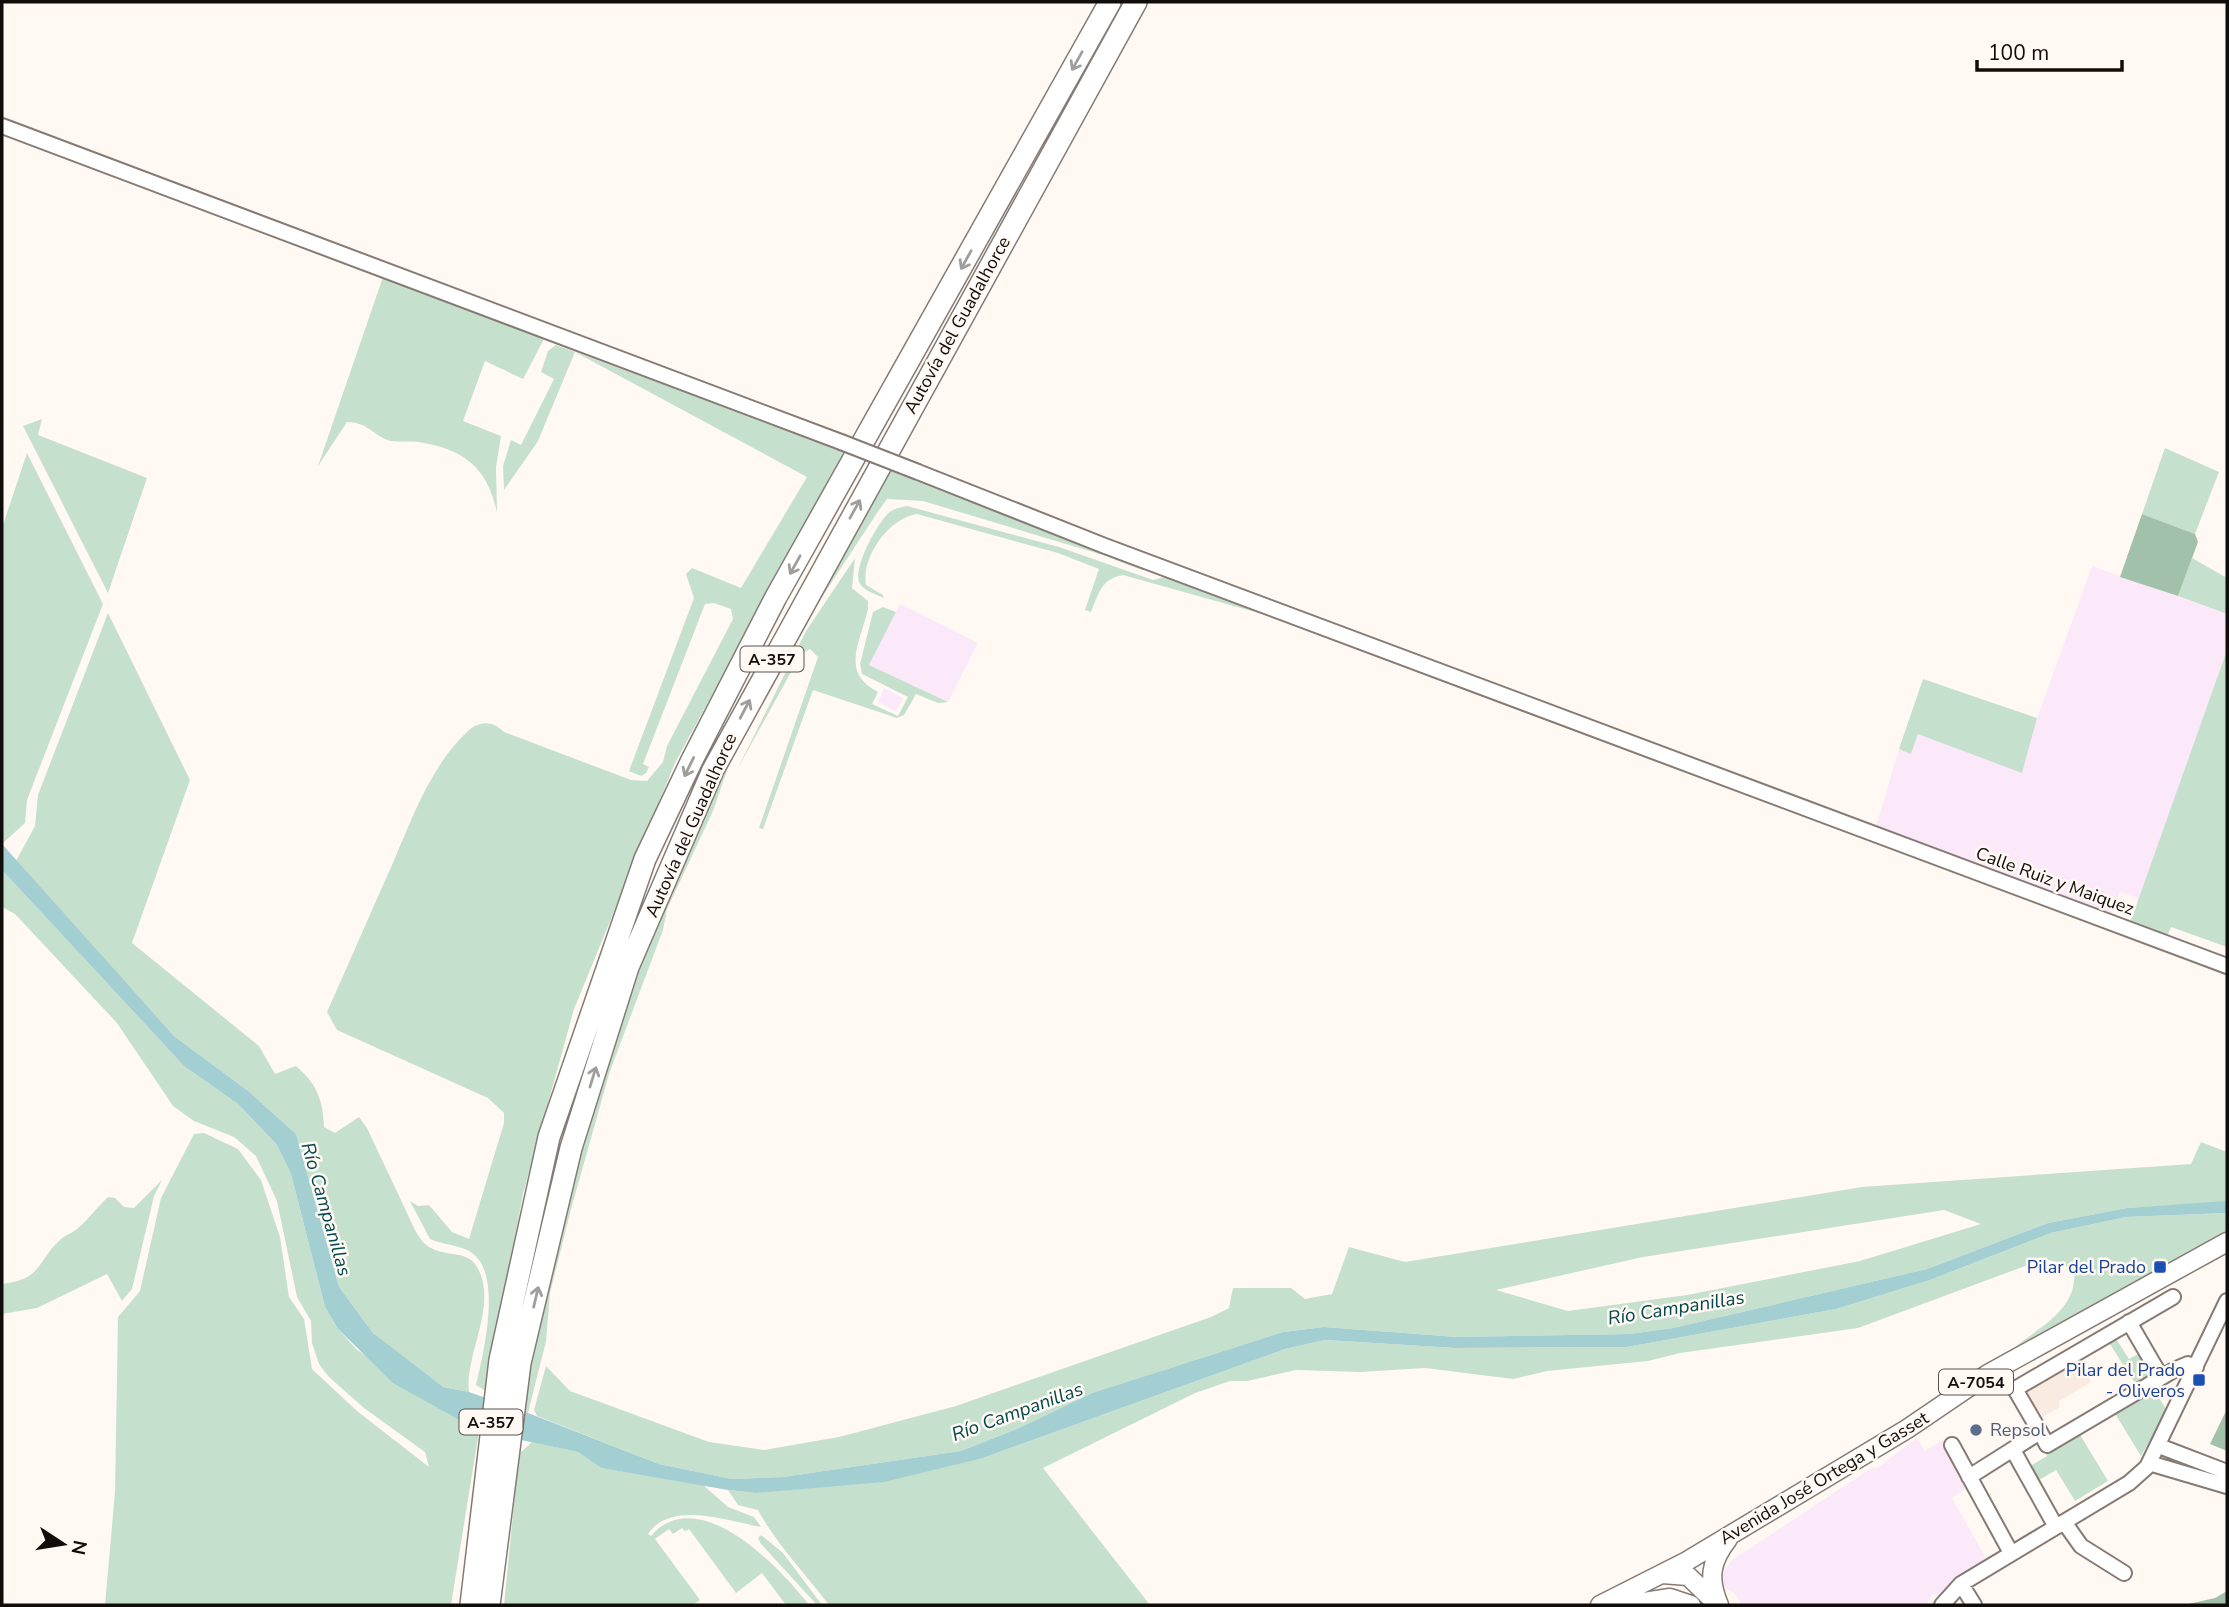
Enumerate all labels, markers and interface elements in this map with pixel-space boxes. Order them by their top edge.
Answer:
scale bar [1977,28,2122,72]
text: 100 m [1988,39,2049,67]
one-way arrow [1070,51,1084,71]
street label: Autovía del Guadalhorce [898,232,1016,418]
one-way arrow [959,249,973,269]
one-way arrow [848,500,862,520]
one-way arrow [788,554,801,575]
road number: A-357 [740,646,804,672]
one-way arrow [739,699,753,720]
street label: Autovía del Guadalhorce [640,729,742,921]
one-way arrow [682,756,695,777]
street label: Calle Ruiz y Maiquez [1972,841,2138,921]
one-way arrow [588,1066,601,1088]
water label: Río Campanillas [294,1139,358,1279]
place label: Pilar del Prado [2027,1255,2146,1279]
marker: Pilar del Prado [2152,1259,2168,1275]
water label: Río Campanillas [1606,1284,1746,1332]
one-way arrow [530,1286,543,1309]
place label: Pilar del Prado - Oliveros [2066,1358,2185,1403]
road number: A-7054 [1939,1370,2013,1394]
marker: Pilar del Prado - Oliveros [2191,1372,2207,1388]
water label: Río Campanillas [948,1376,1087,1448]
street label: Avenida José Ortega y Gasset [1715,1406,1934,1550]
road number: A-357 [460,1410,522,1434]
place label: Repsol [1990,1418,2047,1442]
marker: Repsol [1968,1422,1984,1438]
north arrow [28,1509,98,1579]
text: N [64,1538,93,1557]

